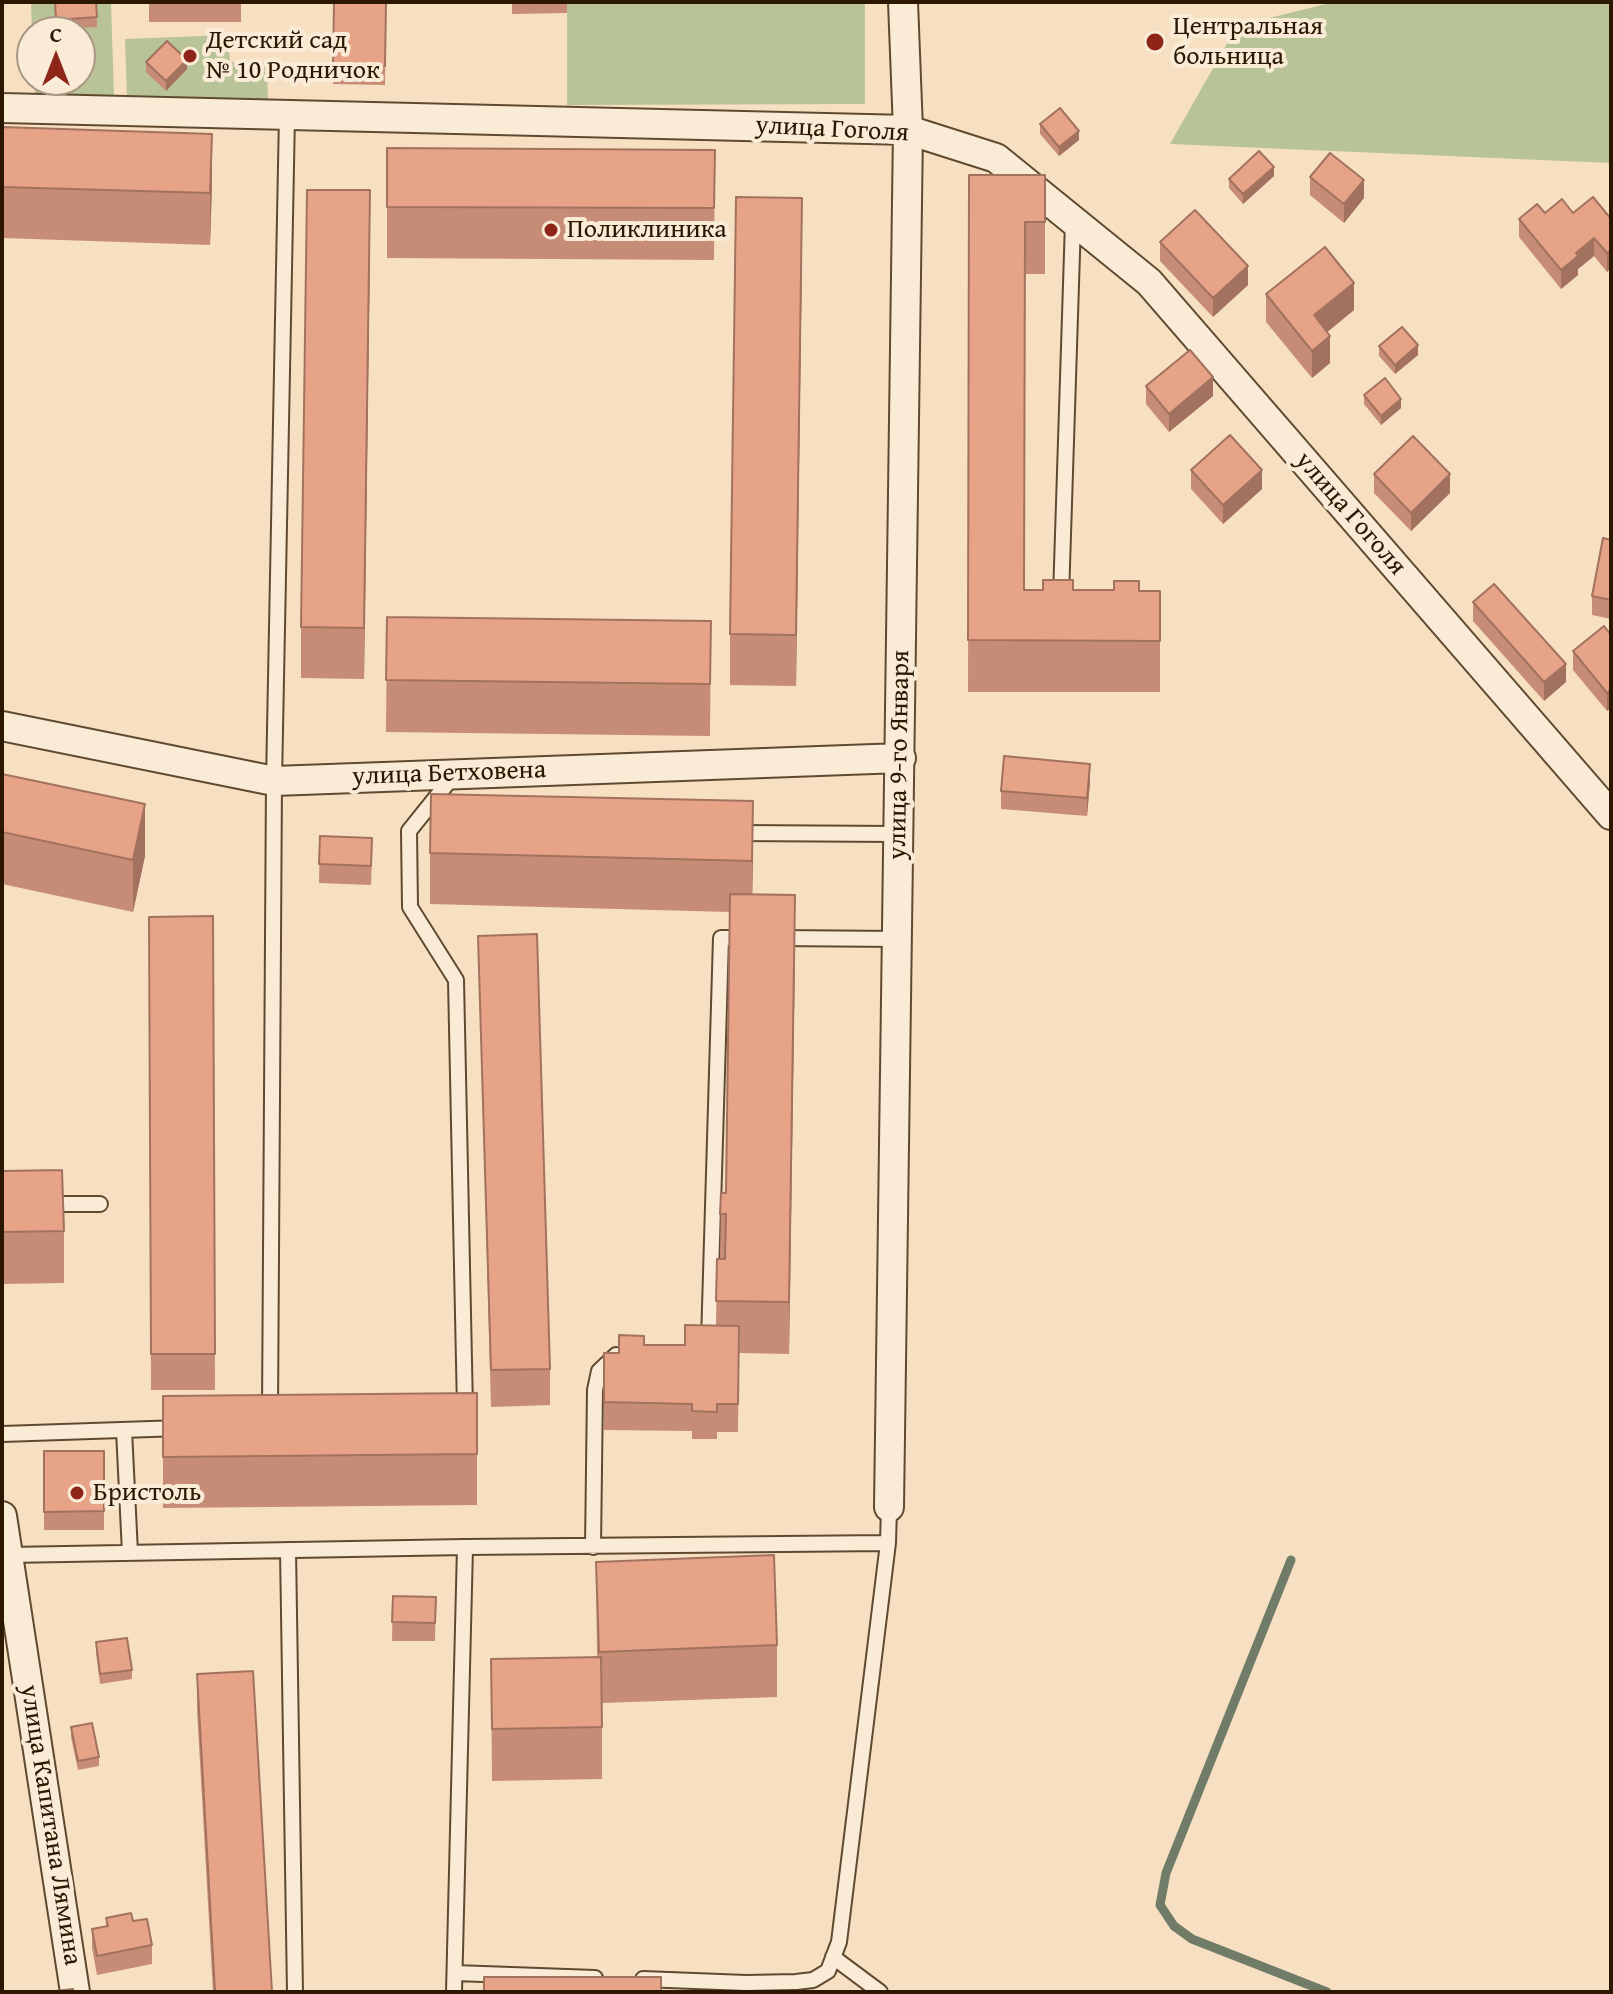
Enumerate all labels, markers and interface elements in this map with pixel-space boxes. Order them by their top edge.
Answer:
place label: Центральная больница [1173,11,1323,72]
north arrow [16,16,96,96]
text: С [50,18,62,50]
place label: Детский сад № 10 Родничок [206,25,380,86]
marker: Центральная больница [1144,31,1166,53]
marker: Детский сад № 10 Родничок [181,47,199,65]
street label: улица Гоголя [755,110,909,150]
place label: Поликлиника [567,214,727,246]
marker: Поликлиника [542,221,560,239]
street label: улица Гоголя [1288,446,1412,582]
street label: улица 9-го Января [883,650,917,860]
street label: улица Бетховена [351,755,547,793]
place label: Бристоль [93,1477,201,1509]
marker: Бристоль [68,1484,86,1502]
street label: улица Капитана Лямина [12,1682,88,1968]

